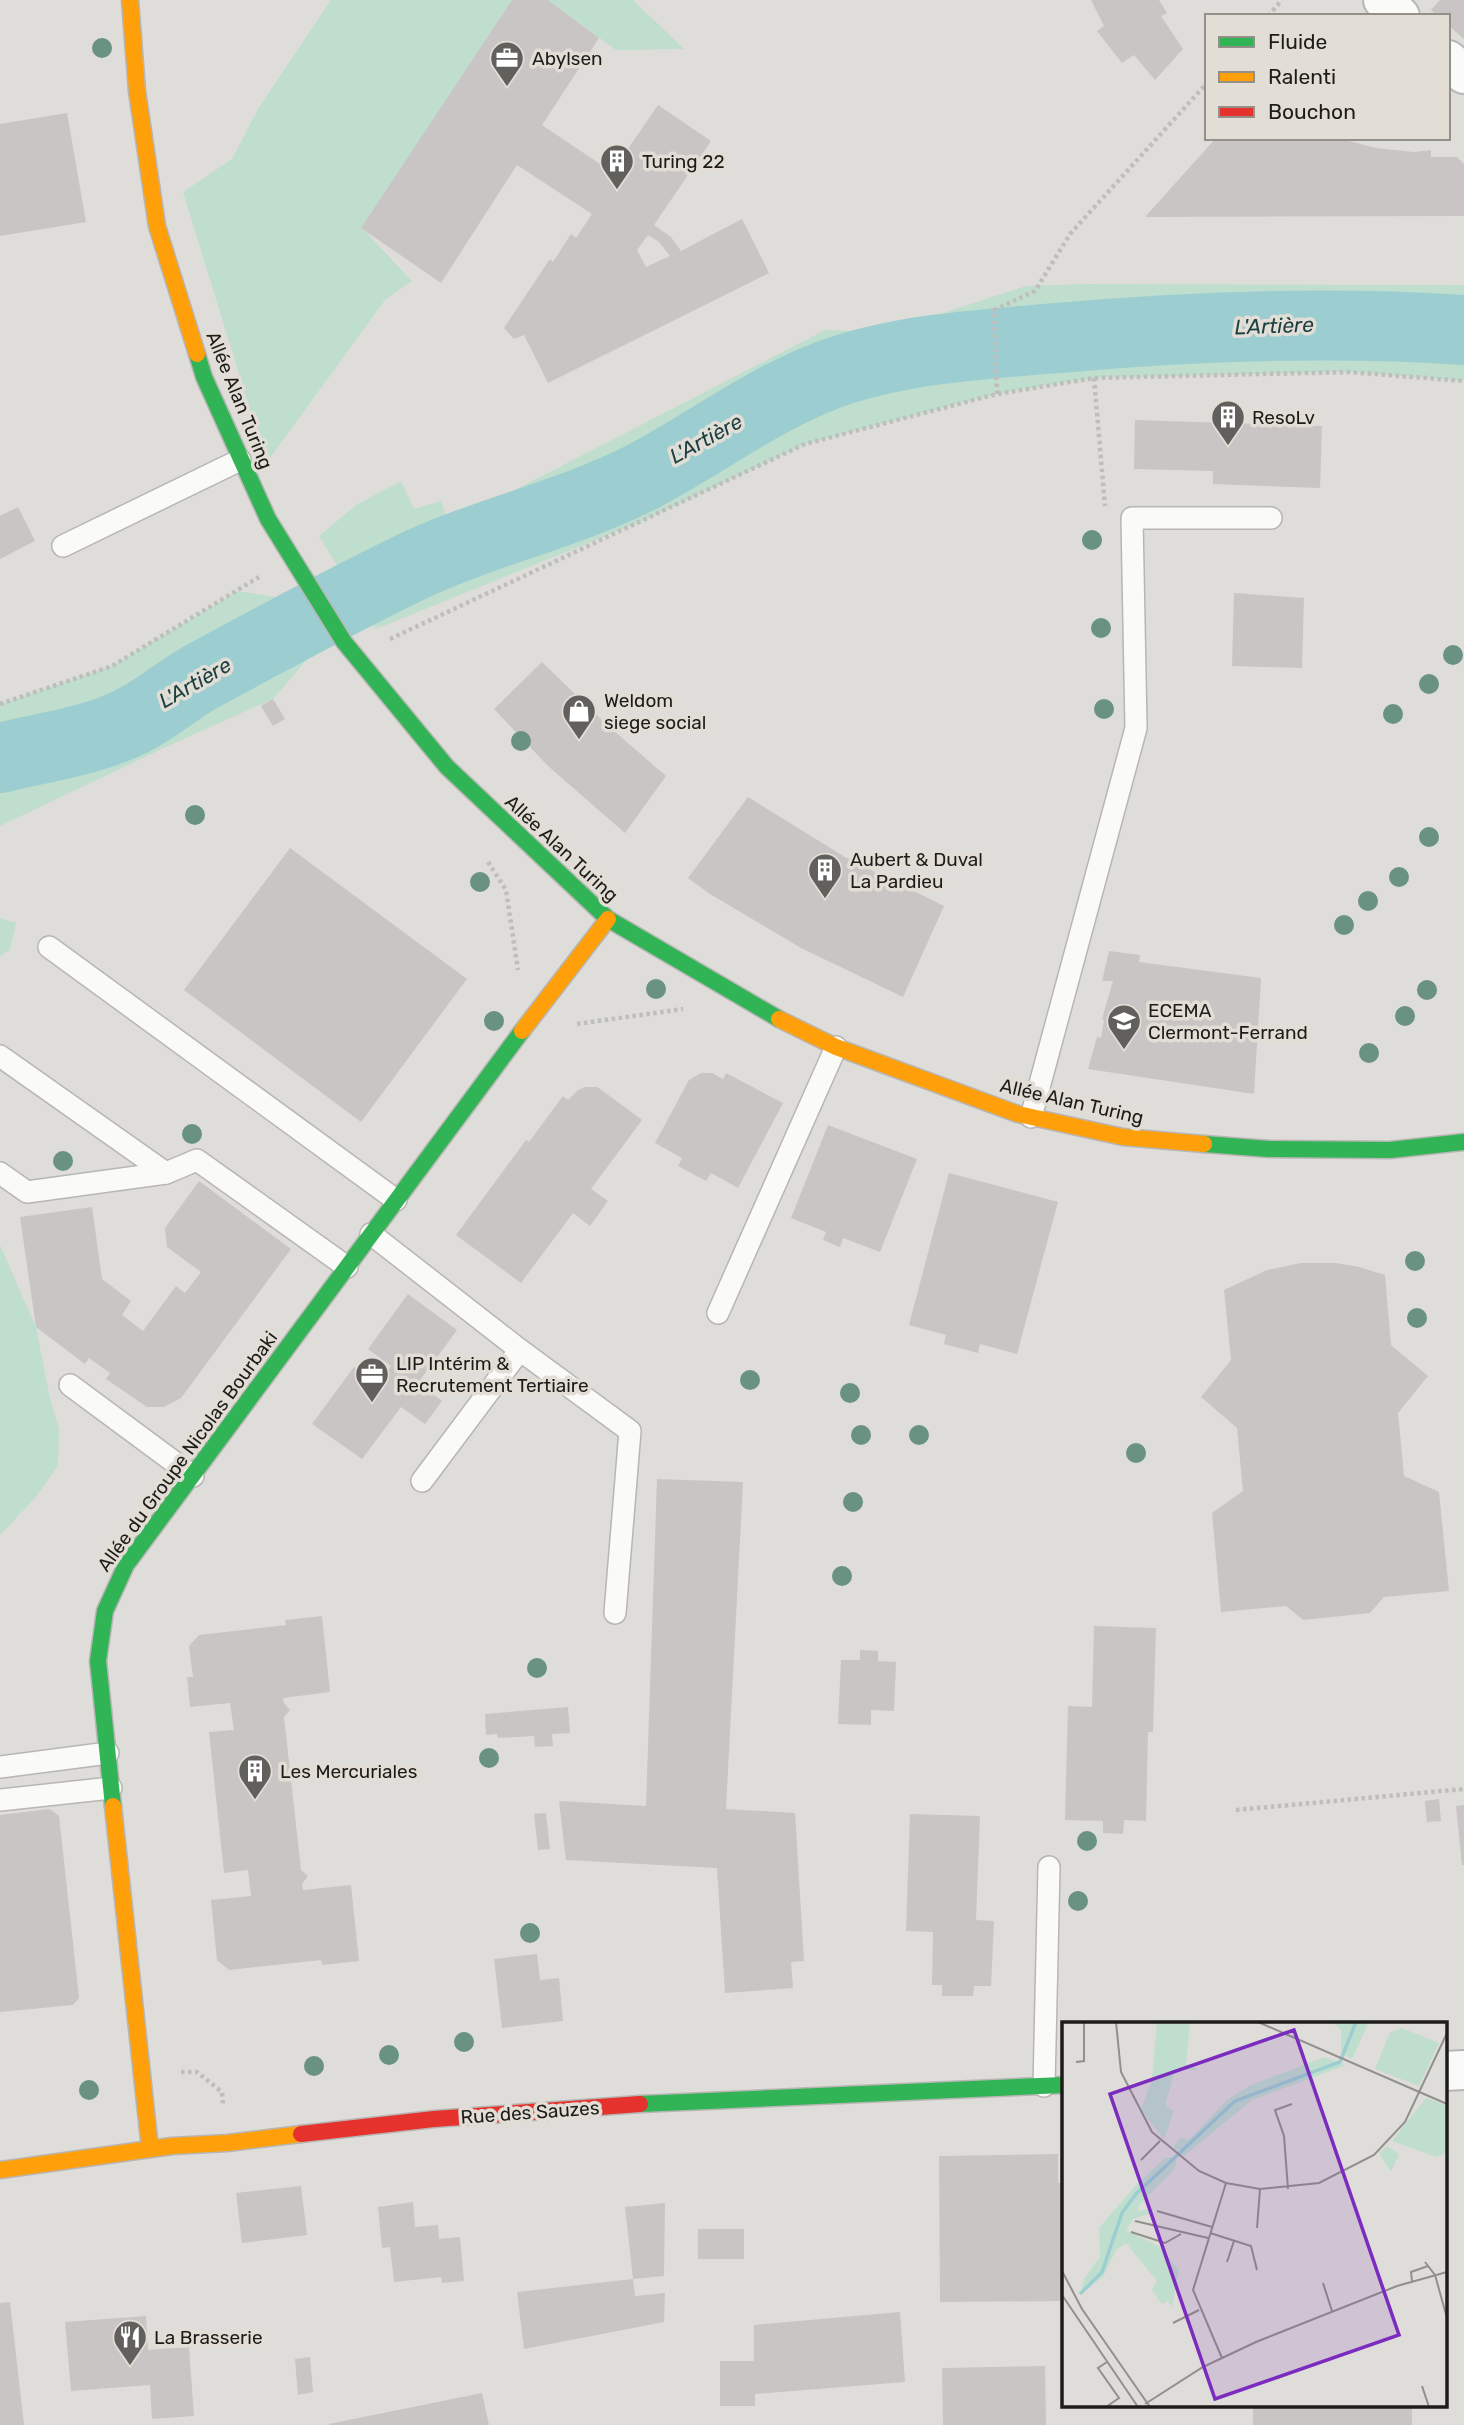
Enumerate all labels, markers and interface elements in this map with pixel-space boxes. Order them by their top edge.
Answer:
legend [1205,14,1450,140]
text: Fluide [1268,29,1327,54]
office icon: Abylsen [488,39,526,88]
place label: Abylsen [532,47,603,70]
text: Ralenti [1268,64,1336,89]
text: Bouchon [1268,99,1356,124]
building icon: Turing 22 [598,142,636,191]
place label: Turing 22 [642,150,725,173]
water label: L'Artière [1234,312,1314,339]
street label: Allée Alan Turing [201,328,278,472]
building icon: ResoLv [1209,398,1247,447]
place label: ResoLv [1252,406,1315,429]
water label: L'Artière [665,408,747,469]
water label: L'Artière [154,652,236,713]
place label: Weldom siege social [604,689,706,734]
shop icon: Weldom siege social [560,692,598,741]
street label: Allée Alan Turing [500,790,623,907]
place label: Aubert & Duval La Pardieu [850,848,983,893]
building icon: Aubert & Duval La Pardieu [806,851,844,900]
place label: ECEMA Clermont-Ferrand [1148,999,1308,1044]
school or university icon: ECEMA Clermont-Ferrand [1105,1002,1143,1051]
street label: Allée Alan Turing [998,1074,1146,1129]
street label: Allée du Groupe Nicolas Bourbaki [92,1327,282,1576]
place label: LIP Intérim & Recrutement Tertiaire [396,1352,589,1397]
office icon: LIP Intérim & Recrutement Tertiaire [353,1355,391,1404]
building icon: Les Mercuriales [236,1752,274,1801]
place label: Les Mercuriales [280,1760,417,1783]
inset map [1062,2022,1446,2408]
street label: Rue des Sauzes [460,2096,600,2129]
restaurant icon: La Brasserie [111,2318,149,2367]
place label: La Brasserie [154,2326,263,2349]

